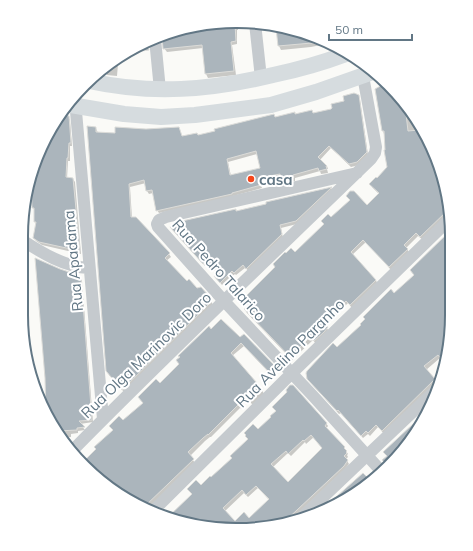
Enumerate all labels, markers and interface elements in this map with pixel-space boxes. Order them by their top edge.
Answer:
scale bar [329,16,412,42]
text: 50 m [335,22,363,37]
place label: casa [259,170,293,189]
marker: casa [246,174,256,184]
street label: Rua Apadama [59,210,87,312]
street label: Rua Pedro Talarico [168,215,270,325]
street label: Rua Olga Marinovic Doro [77,288,215,422]
street label: Rua Avelino Paranho [232,295,348,411]

